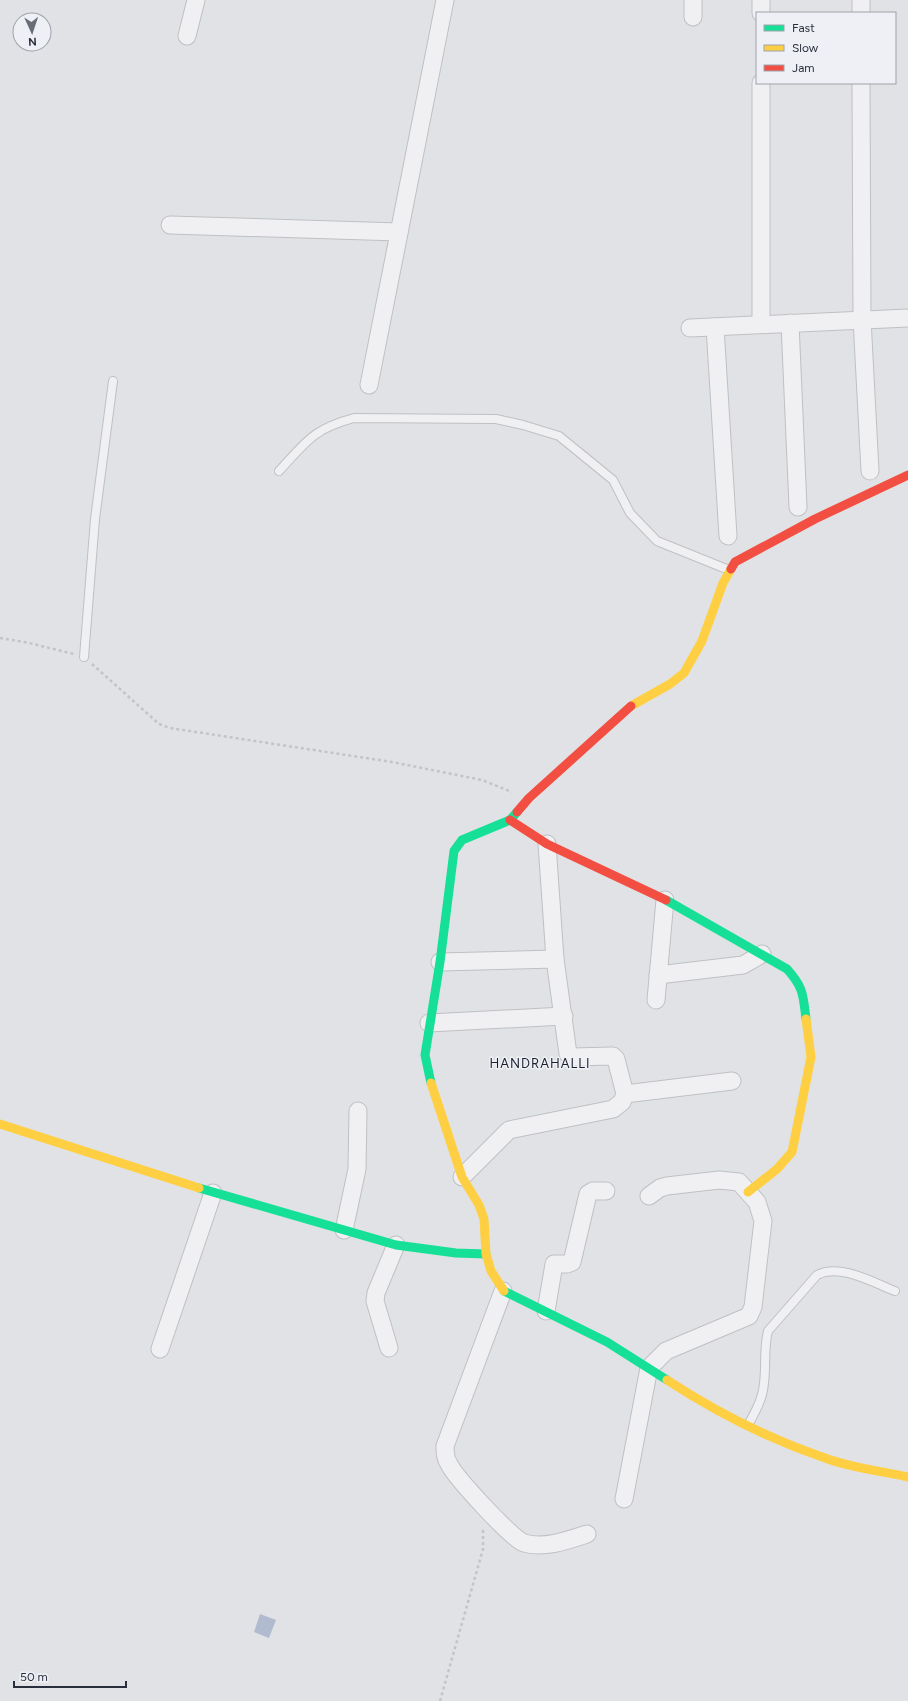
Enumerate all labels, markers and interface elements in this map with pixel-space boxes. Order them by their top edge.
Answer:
north arrow [12,12,52,52]
legend [756,12,896,84]
text: Fast [792,21,815,35]
text: N [28,35,37,48]
text: Slow [792,41,819,55]
text: Jam [792,61,815,75]
district label: HANDRAHALLI [489,1056,591,1071]
scale bar [14,1663,126,1689]
text: 50 m [20,1670,48,1684]

